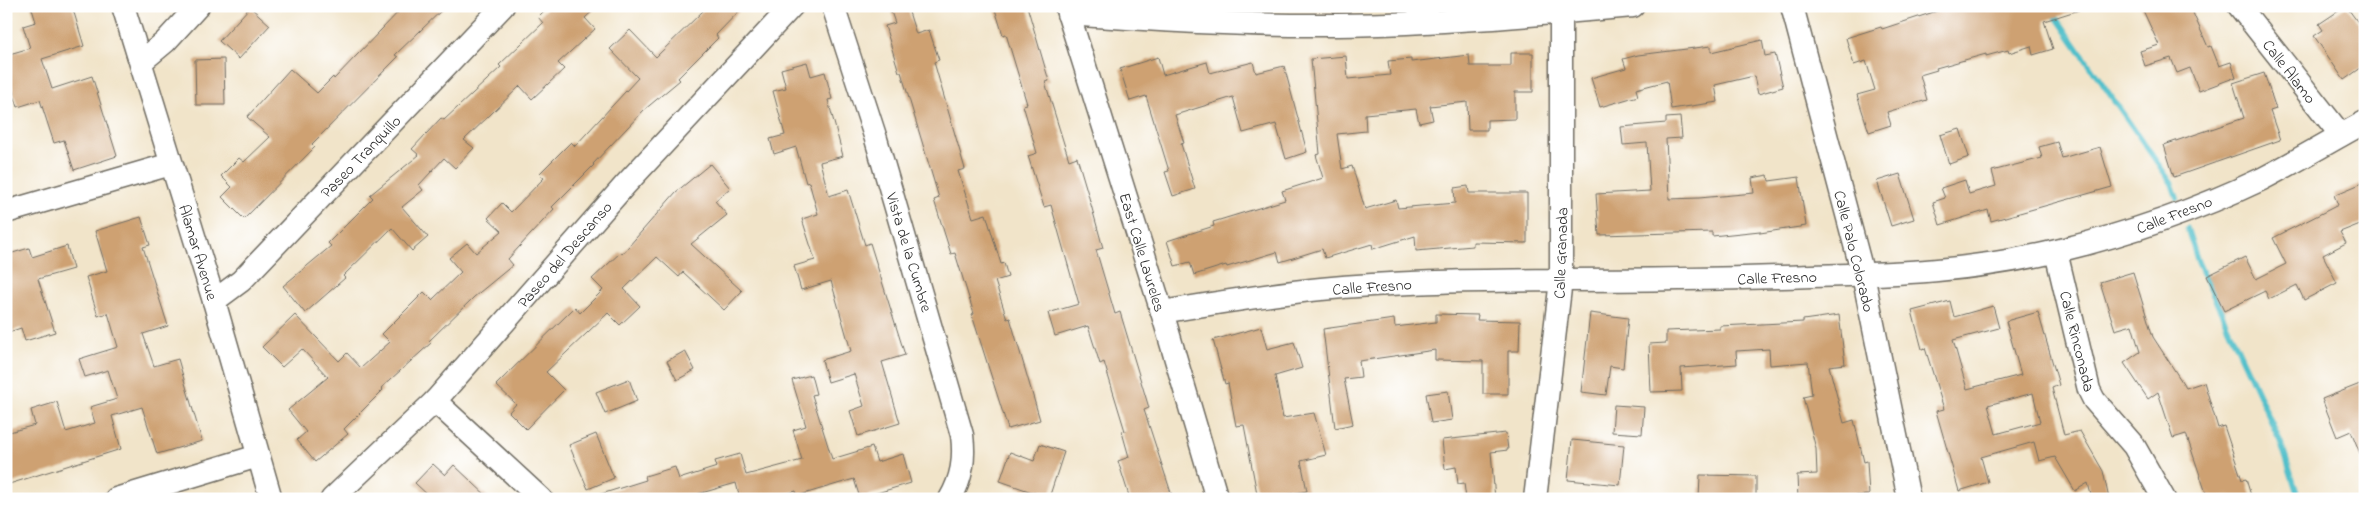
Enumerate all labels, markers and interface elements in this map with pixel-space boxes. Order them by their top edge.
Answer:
street label: Calle Alamo [2256,35,2321,110]
street label: Paseo Tranquillo [315,110,407,204]
street label: Calle Palo Colorado [1826,188,1880,315]
street label: Vista de la Cumbre [878,189,938,316]
street label: East Calle Laureles [1112,190,1171,315]
street label: Calle Fresno [2133,190,2216,241]
street label: Paseo del Descanso [512,197,619,314]
street label: Alamar Avenue [171,202,223,304]
street label: Calle Granada [1548,207,1576,299]
street label: Calle Fresno [1737,266,1817,292]
street label: Calle Fresno [1332,273,1413,303]
street label: Calle Rinconada [2052,289,2100,394]

